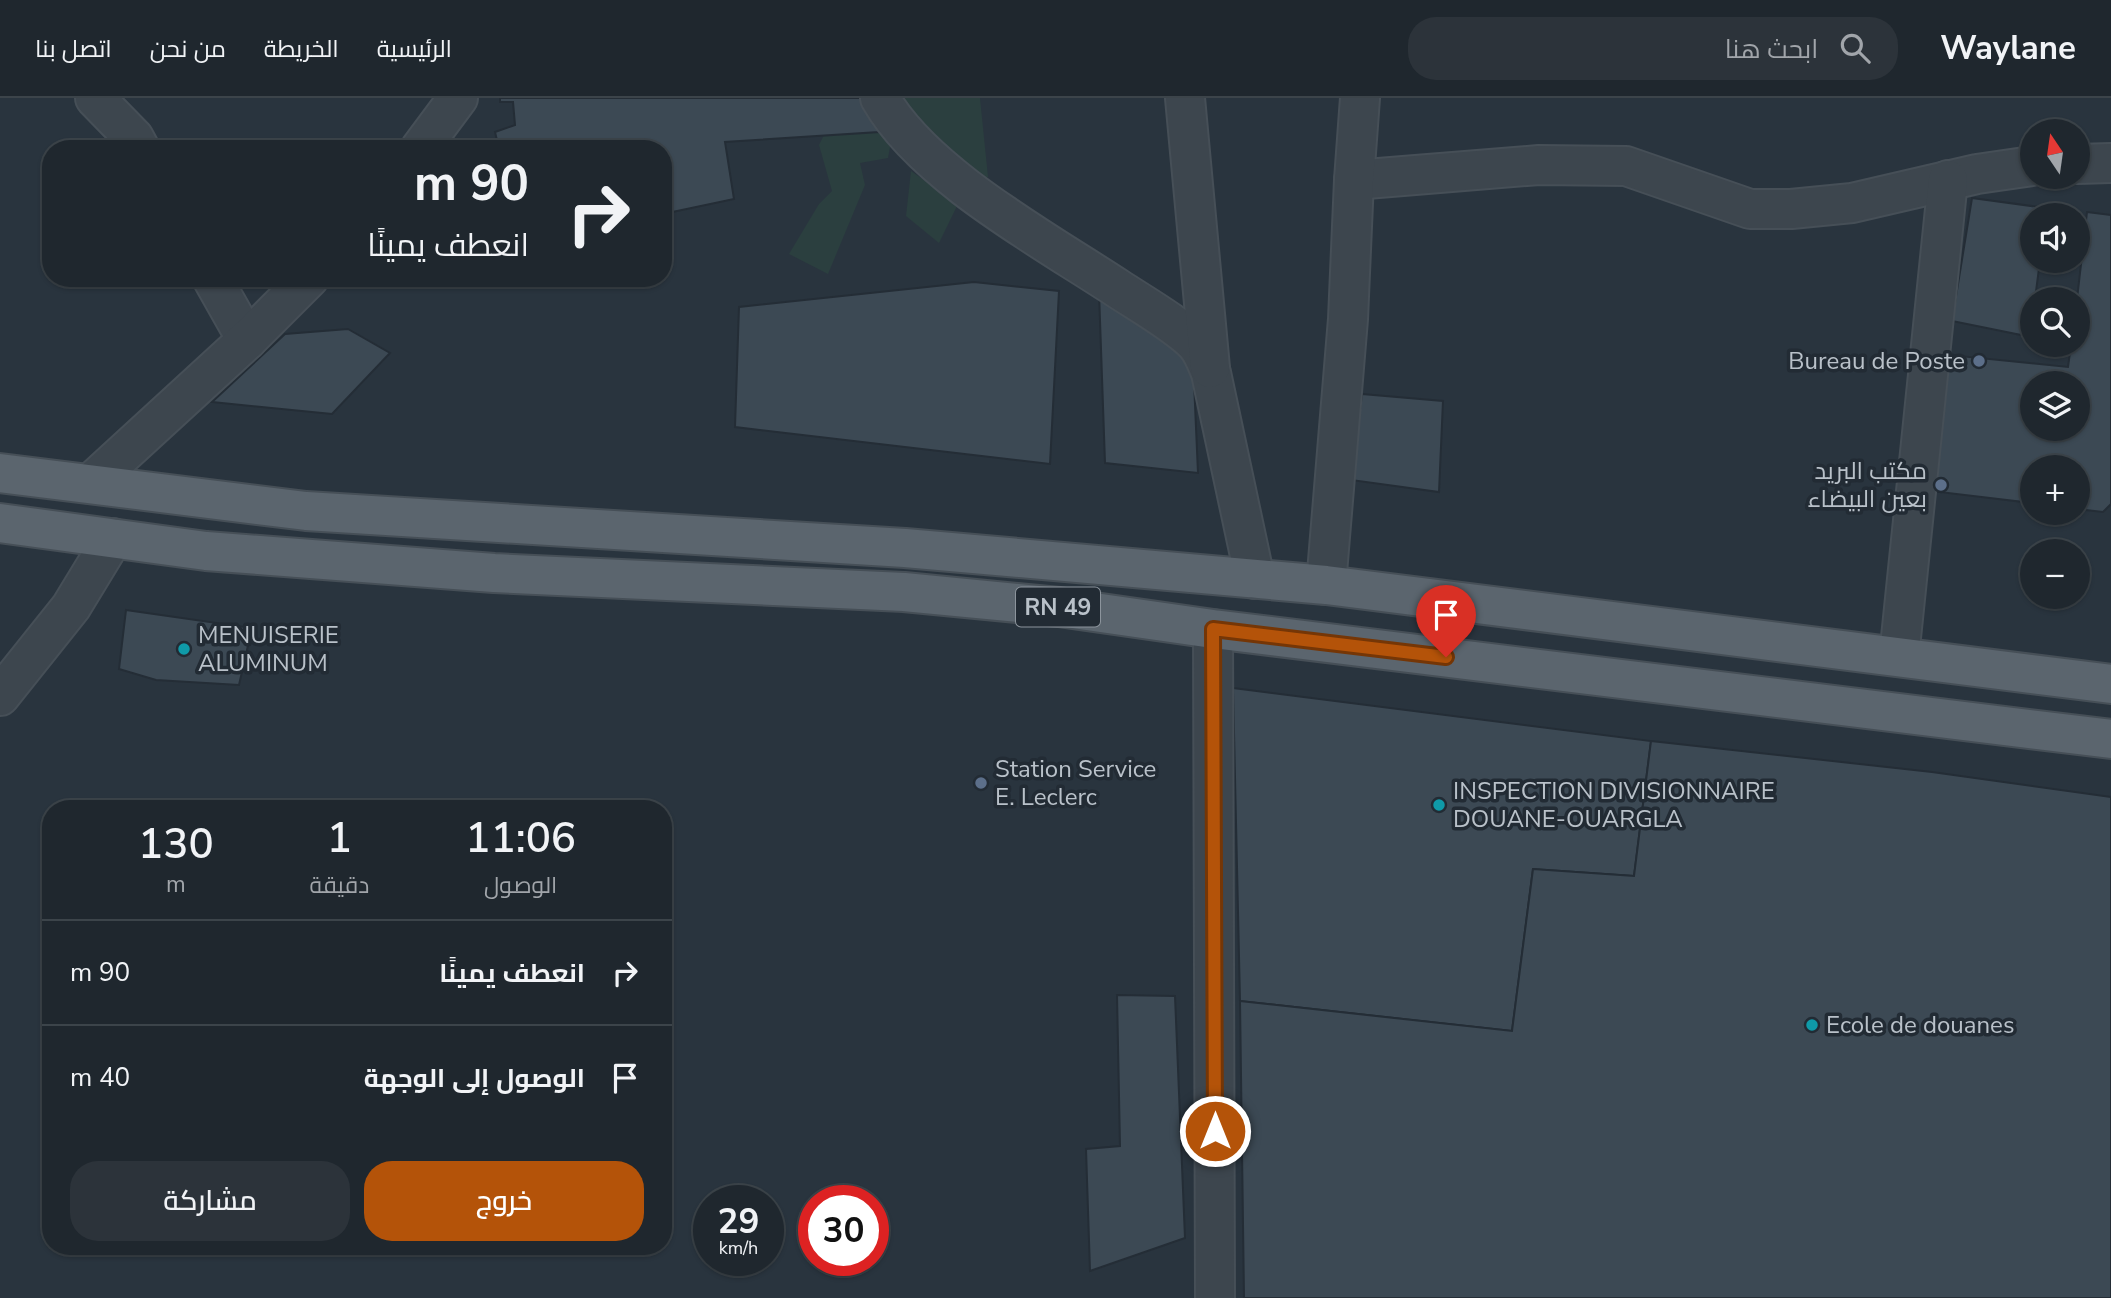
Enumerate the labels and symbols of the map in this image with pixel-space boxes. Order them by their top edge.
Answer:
north arrow [2020,119,2090,189]
place label: Bureau de Poste [1788,345,1965,377]
marker: Bureau de Poste [1971,353,1987,369]
place label: مكتب البريد بعين البيضاء [1808,455,1927,515]
marker: مكتب البريد بعين البيضاء [1933,477,1949,493]
pin [1416,585,1476,657]
road number: RN 49 [1016,587,1100,626]
place label: MENUISERIE ALUMINUM [198,619,339,679]
marker: MENUISERIE ALUMINUM [176,641,192,657]
place label: Station Service E. Leclerc [995,753,1156,813]
marker: Station Service E. Leclerc [973,775,989,791]
place label: INSPECTION DIVISIONNAIRE DOUANE-OUARGLA [1453,775,1775,835]
marker: INSPECTION DIVISIONNAIRE DOUANE-OUARGLA [1431,797,1447,813]
place label: Ecole de douanes [1826,1009,2014,1041]
marker: Ecole de douanes [1804,1017,1820,1033]
position arrow [1178,1094,1252,1168]
speed limit sign: 30 [798,1185,889,1276]

